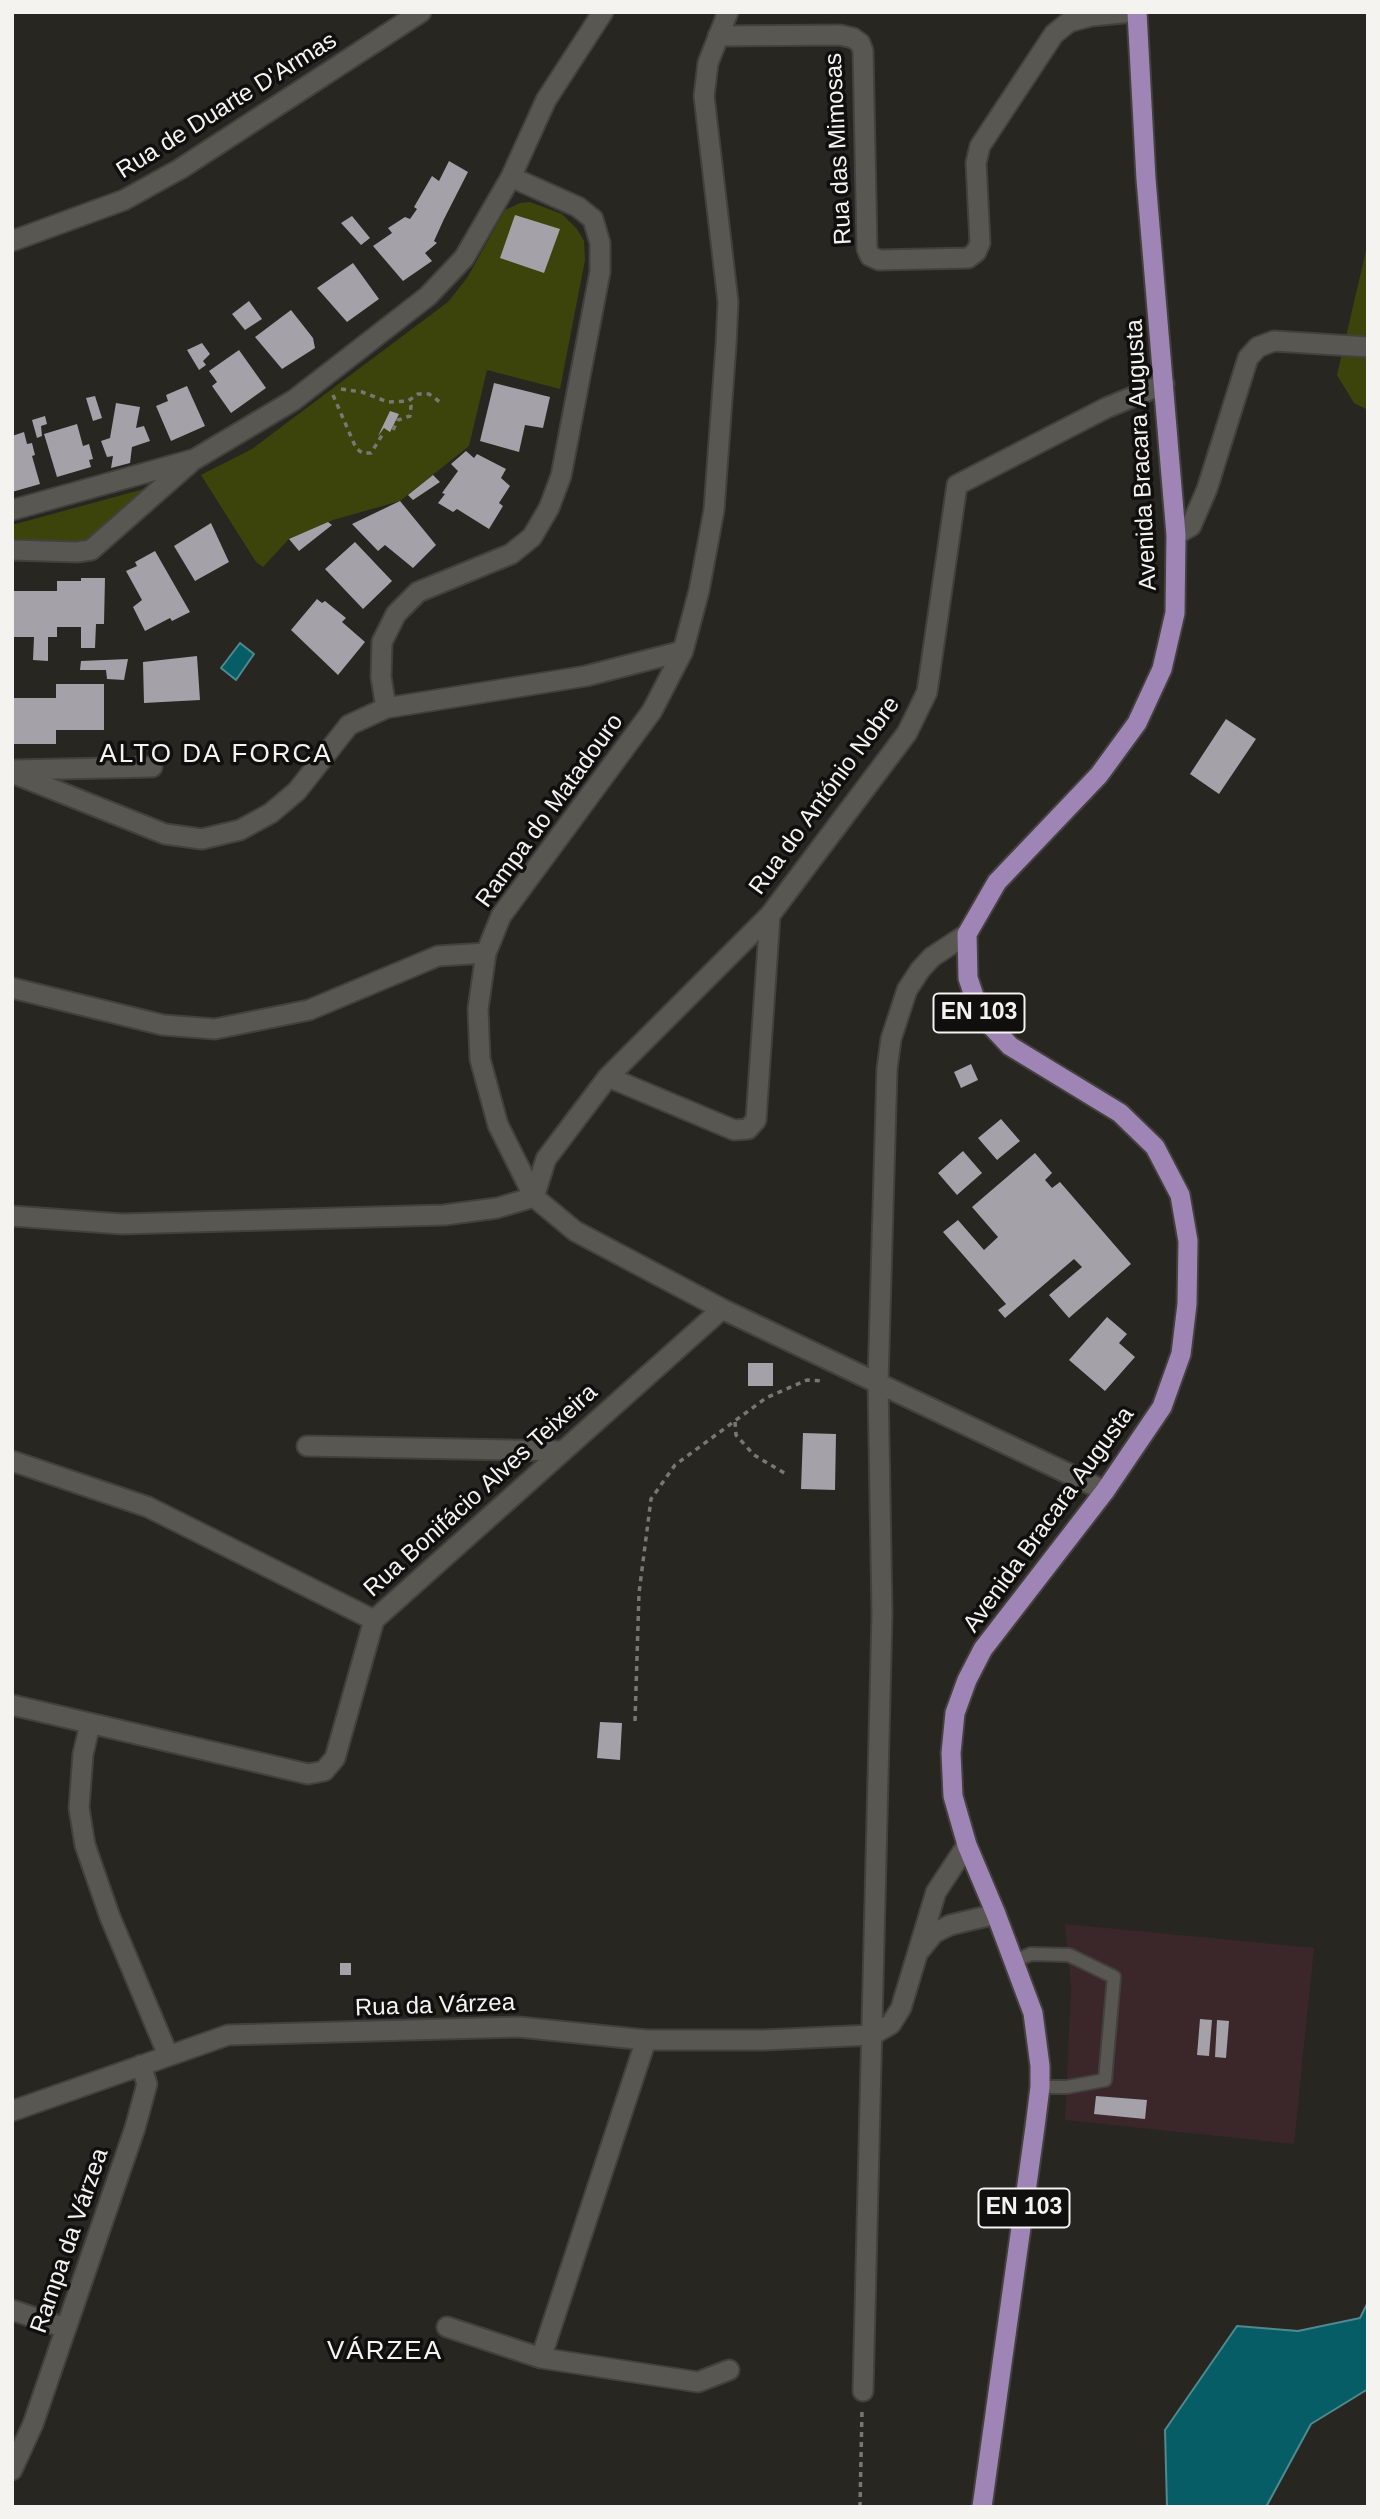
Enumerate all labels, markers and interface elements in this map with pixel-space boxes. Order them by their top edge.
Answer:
street label: Rua de Duarte D'Armas [112,26,342,186]
street label: Rua das Mimosas [820,52,858,246]
street label: Avenida Bracara Augusta [1121,319,1163,591]
street label: Rua do António Nobre [744,691,906,901]
street label: Rampa do Matadouro [470,709,630,913]
district label: ALTO DA FORCA [101,739,331,771]
road number: EN 103 [934,994,1024,1032]
street label: Rua Bonifácio Alves Teixeira [358,1379,604,1603]
street label: Avenida Bracara Augusta [957,1402,1141,1638]
street label: Rua da Várzea [354,1989,516,2023]
street label: Rampa da Várzea [25,2145,115,2337]
road number: EN 103 [978,2188,1070,2228]
district label: VÁRZEA [328,2336,442,2368]

